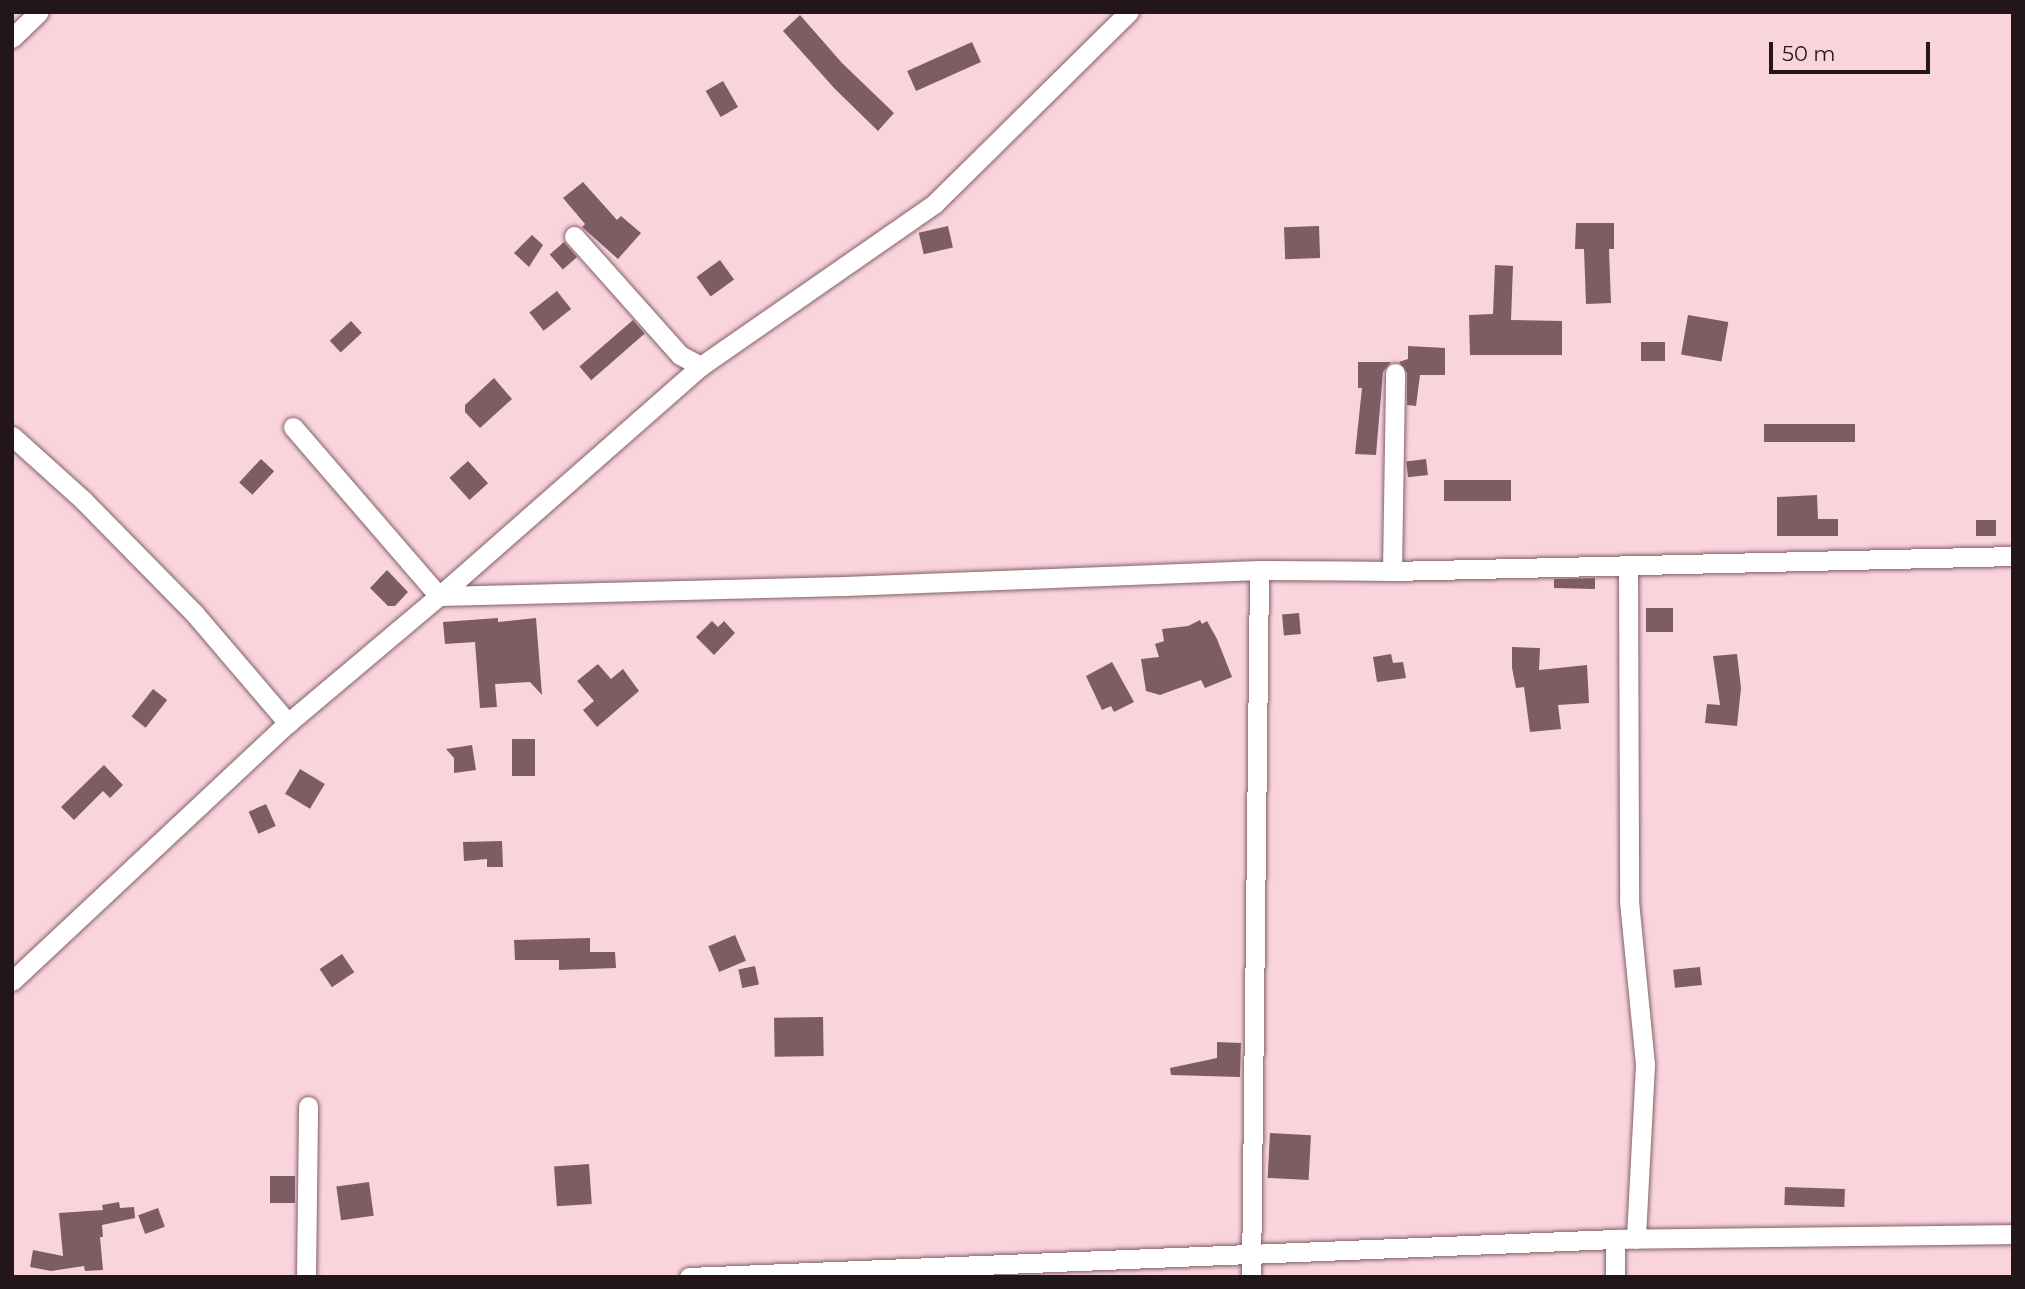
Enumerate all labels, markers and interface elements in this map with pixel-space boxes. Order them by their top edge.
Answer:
scale bar [1773,28,1934,72]
text: 50 m [1782,41,1836,66]

